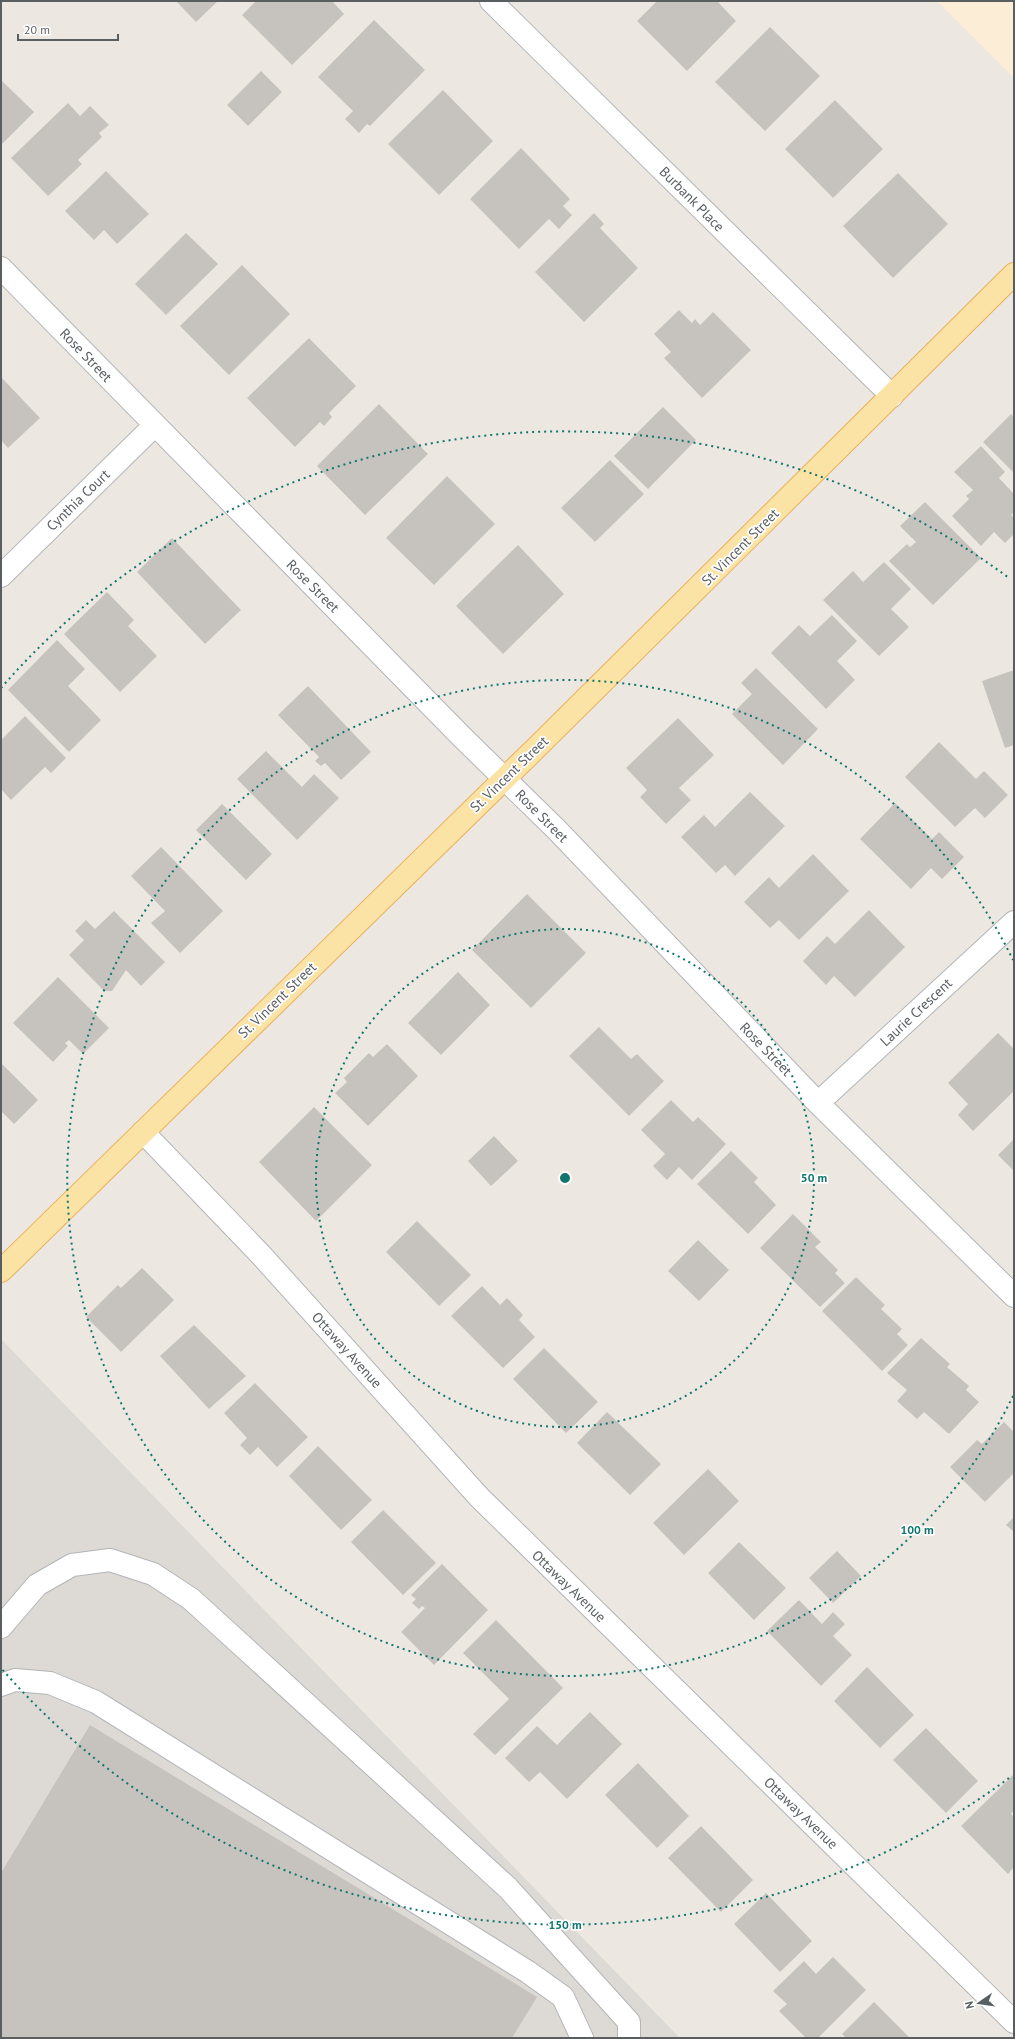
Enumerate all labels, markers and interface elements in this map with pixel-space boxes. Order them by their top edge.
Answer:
scale bar [18,16,118,42]
text: 20 m [24,22,50,37]
street label: Burbank Place [656,163,728,235]
street label: Rose Street [56,324,116,386]
street label: Cynthia Court [43,465,114,535]
street label: St. Vincent Street [698,504,783,589]
street label: Rose Street [283,556,343,616]
street label: St. Vincent Street [466,732,552,816]
street label: Rose Street [512,786,572,846]
street label: St. Vincent Street [234,958,320,1042]
street label: Laurie Crescent [876,974,956,1050]
street label: Rose Street [736,1018,796,1080]
text: 50 m [801,1170,827,1185]
centre of rings [558,1171,572,1185]
street label: Ottaway Avenue [308,1308,386,1392]
text: 100 m [900,1522,934,1537]
street label: Ottaway Avenue [528,1546,610,1626]
street label: Ottaway Avenue [760,1773,842,1853]
text: 150 m [548,1917,582,1932]
north arrow [959,1983,999,2023]
text: N [962,2000,977,2010]

